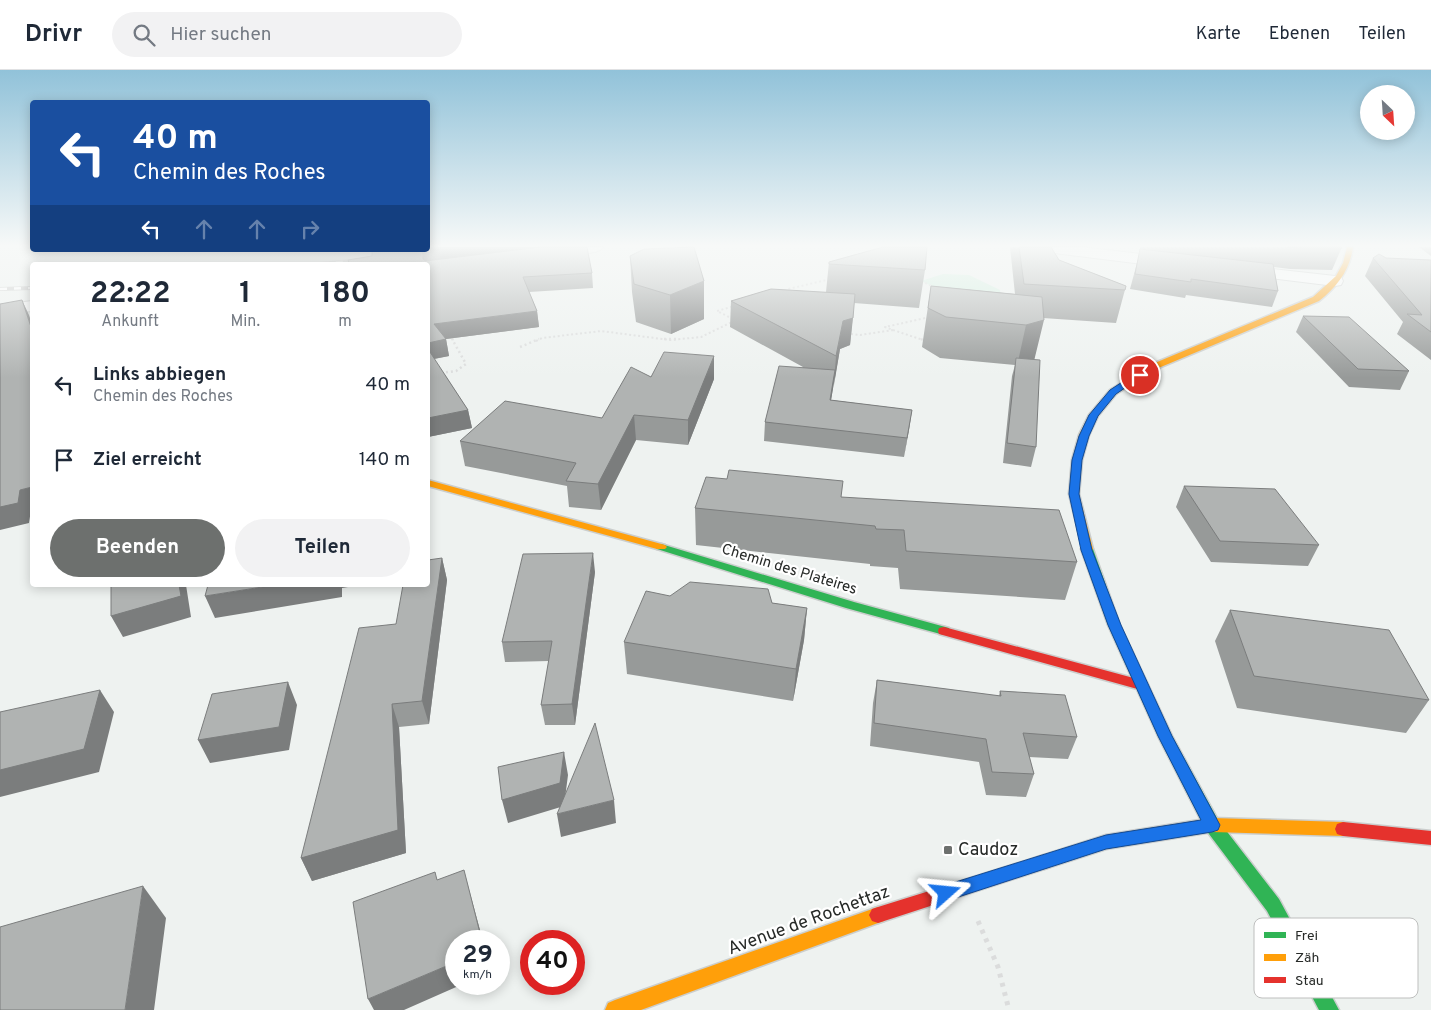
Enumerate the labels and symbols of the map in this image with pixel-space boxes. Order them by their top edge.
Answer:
north arrow [1360,85,1415,140]
pin [1119,354,1161,396]
street label: Chemin des Plateires [719,540,859,600]
place label: Caudoz [958,839,1018,862]
marker: Caudoz [942,844,954,856]
position arrow [919,866,971,918]
street label: Avenue de Rochettaz [725,881,893,961]
legend [1254,918,1418,998]
text: Frei [1295,928,1318,945]
speed limit sign: 40 [520,930,585,995]
text: Zäh [1295,950,1319,967]
text: Stau [1295,973,1324,990]

